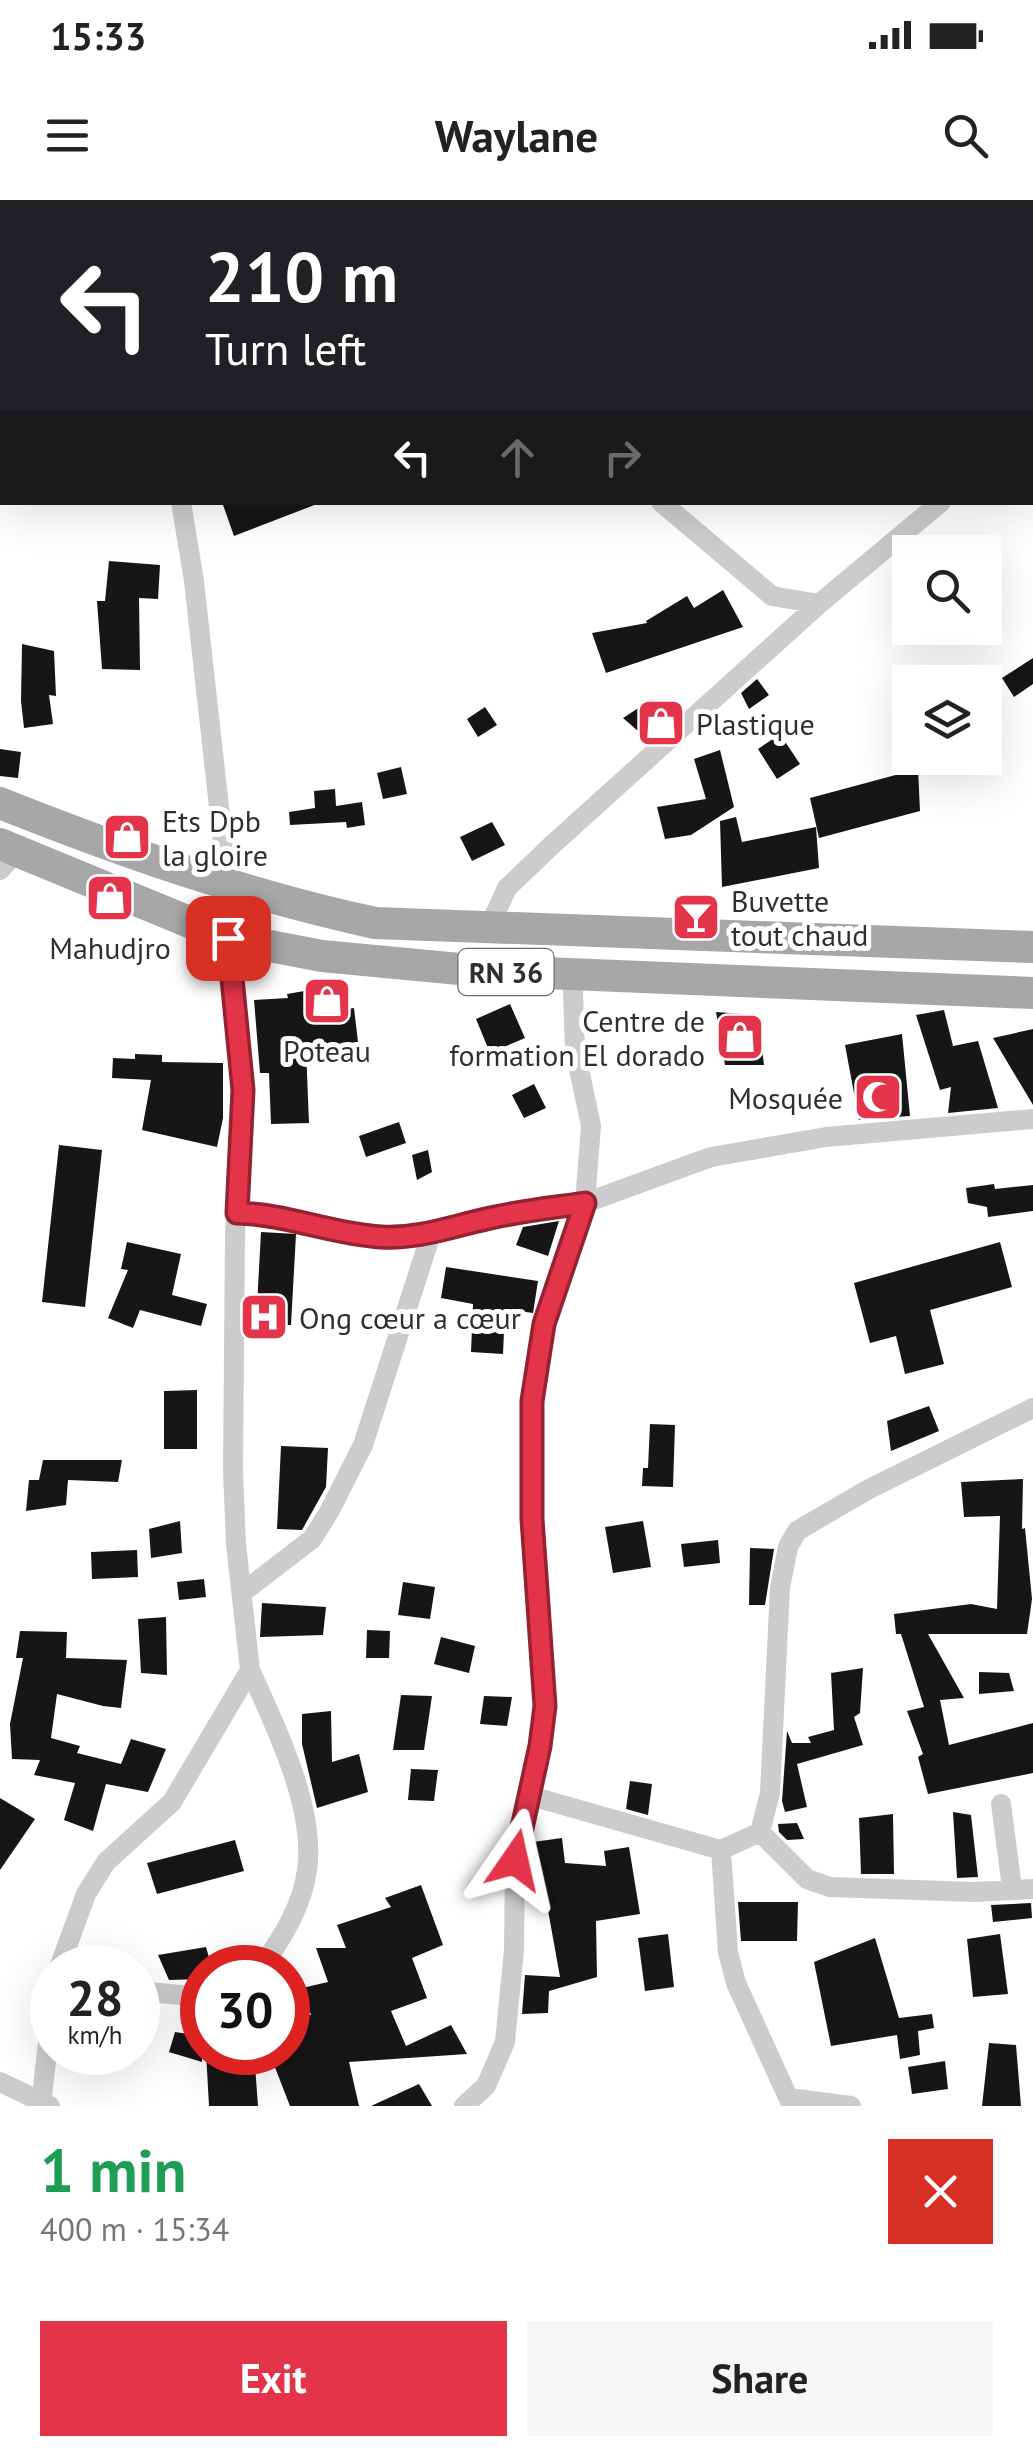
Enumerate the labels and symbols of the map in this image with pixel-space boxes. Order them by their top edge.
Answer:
shop icon: Plastique [635,697,687,749]
place label: Plastique [696,704,815,743]
place label: Ets Dpb la gloire [162,801,268,874]
shop icon: Ets Dpb la gloire [101,811,153,863]
shop icon: Mahudjro [84,872,136,924]
place label: Buvette tout chaud [731,881,868,954]
bar icon: Buvette tout chaud [670,891,722,943]
pin [186,896,271,981]
place label: Mahudjro [49,928,171,967]
road number: RN 36 [458,949,554,995]
shop icon: Poteau [301,975,353,1027]
place label: Centre de formation El dorado [449,1001,705,1074]
shop icon: Centre de formation El dorado [714,1011,766,1063]
place label: Poteau [283,1031,371,1070]
mosque icon: Mosquée [852,1071,904,1123]
place label: Mosquée [728,1078,843,1117]
hospital icon: Ong cœur a cœur [238,1291,290,1343]
place label: Ong cœur a cœur [299,1298,521,1337]
position arrow [463,1808,567,1912]
speed limit sign: 30 [180,1945,310,2075]

